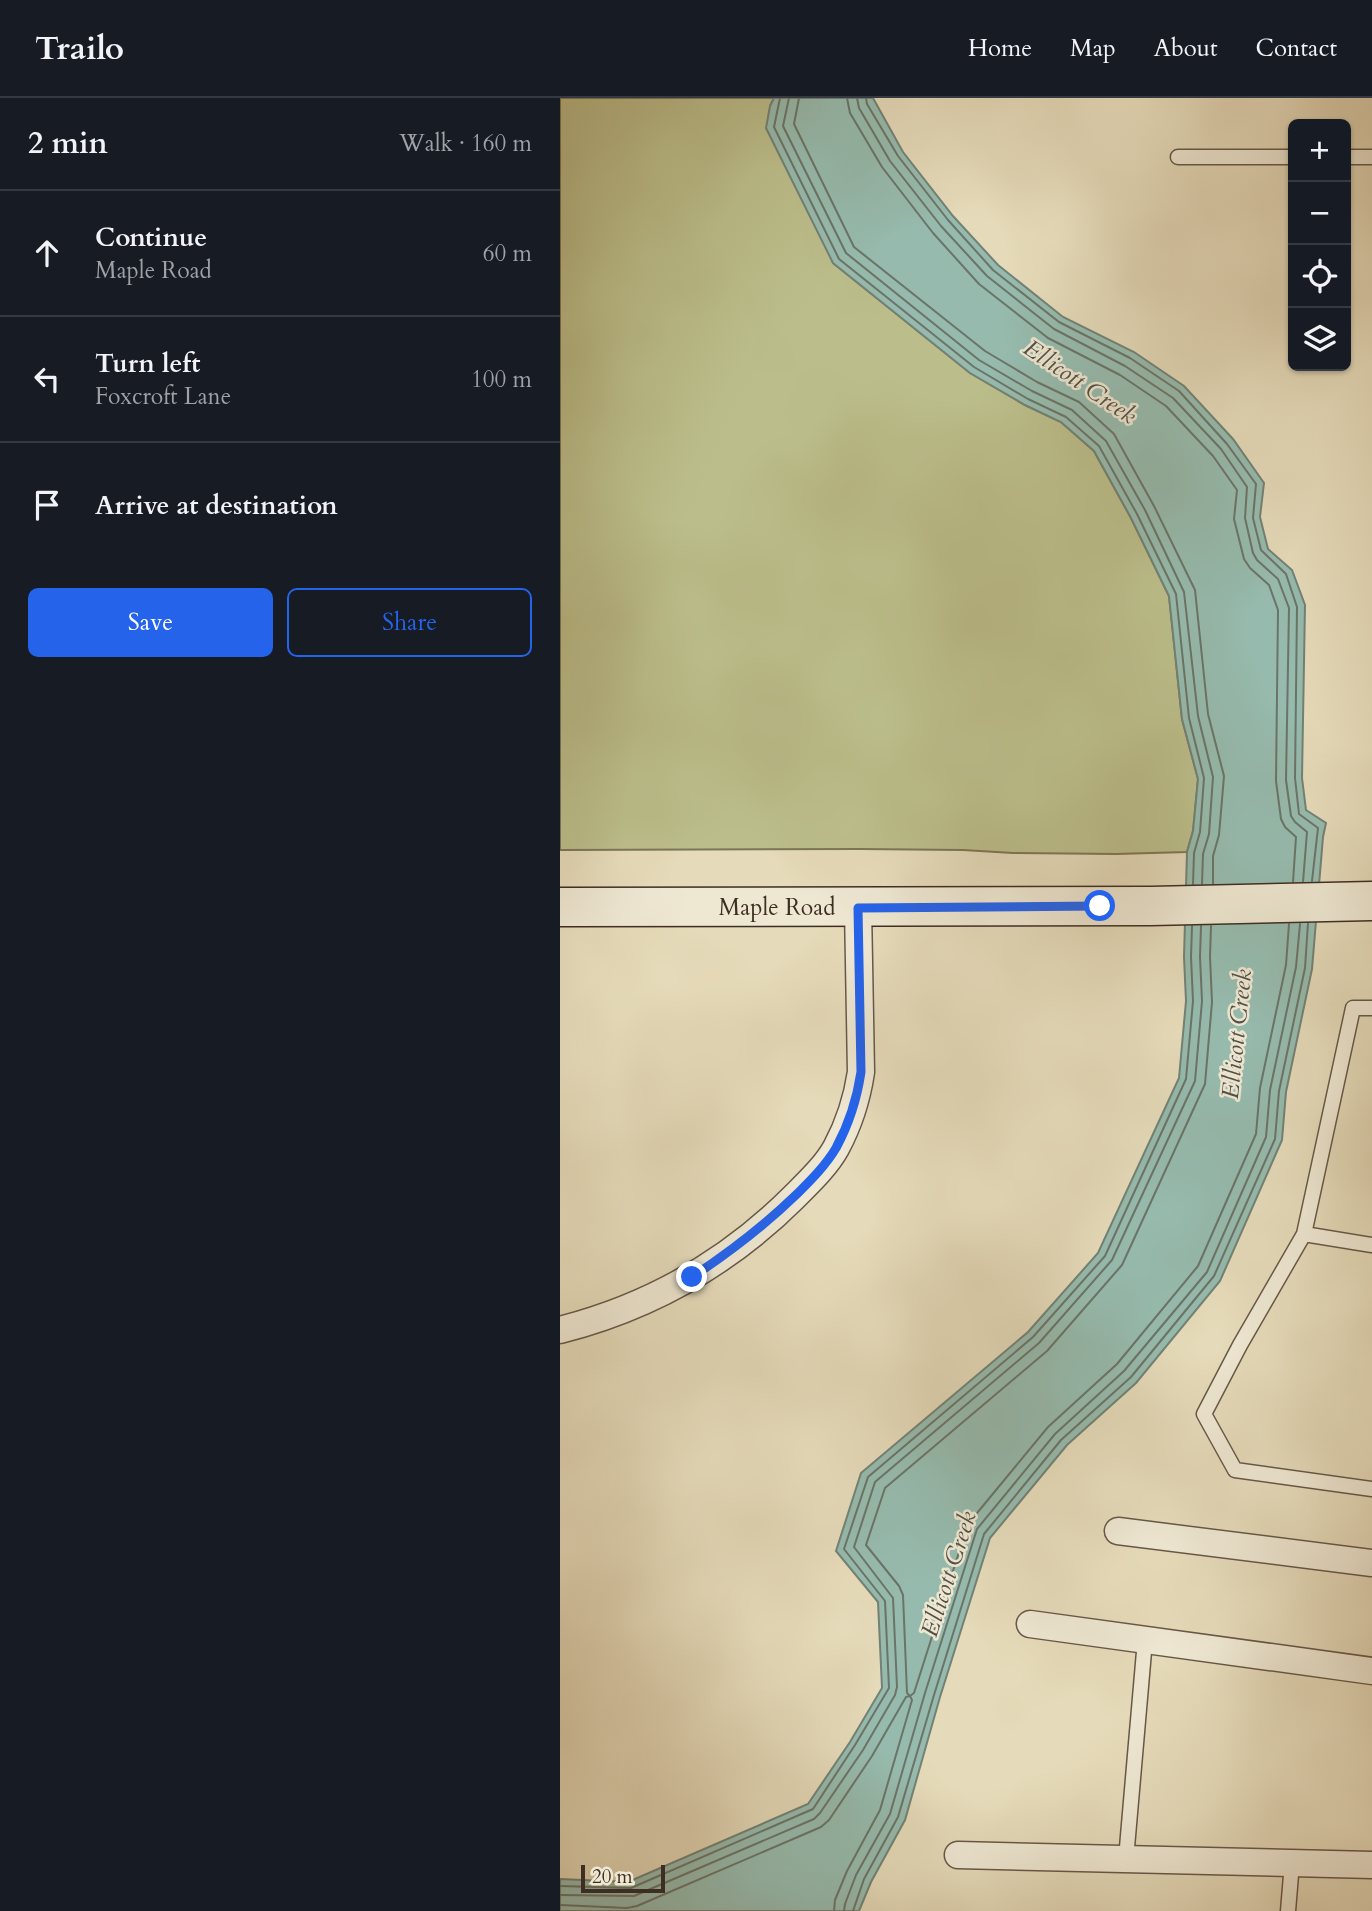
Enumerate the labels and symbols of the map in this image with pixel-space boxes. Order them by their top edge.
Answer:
water label: Ellicott Creek [1017,332,1143,432]
route start [1084,890,1115,921]
street label: Maple Road [719,892,836,923]
water label: Ellicott Creek [1214,967,1260,1100]
route end [676,1261,707,1292]
water label: Ellicott Creek [913,1507,985,1641]
scale bar [581,1862,665,1894]

